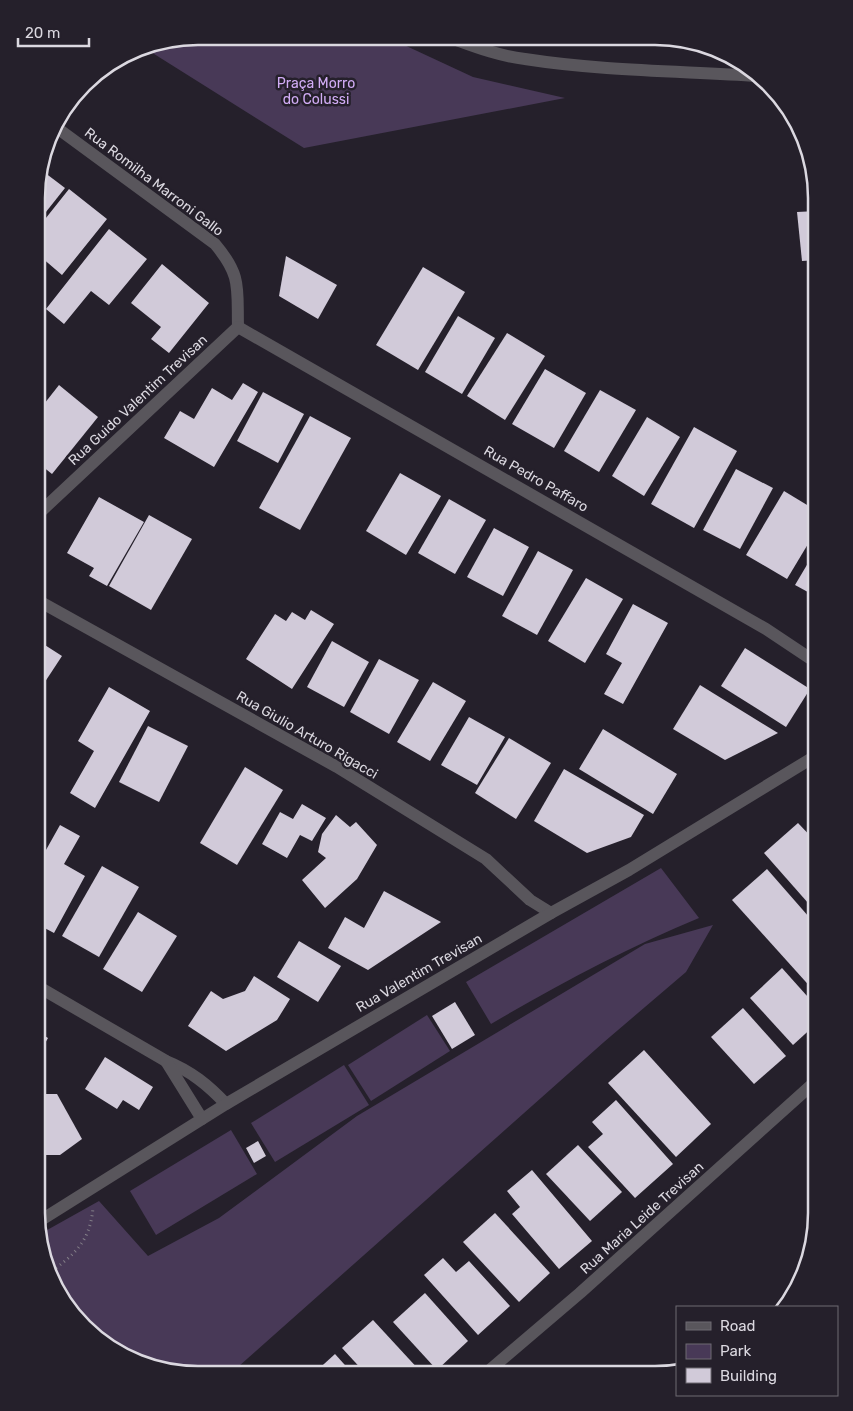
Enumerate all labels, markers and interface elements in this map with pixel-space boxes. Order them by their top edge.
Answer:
scale bar [18,15,89,47]
text: 20 m [25,24,60,42]
park label: Praça Morro do Colussi [277,75,355,108]
street label: Rua Romilha Marroni Gallo [81,124,227,240]
street label: Rua Guido Valentim Trevisan [65,331,211,469]
street label: Rua Pedro Paffaro [481,442,591,516]
street label: Rua Giulio Arturo Rigacci [233,687,381,783]
street label: Rua Valentim Trevisan [353,930,485,1016]
street label: Rua Maria Leide Trevisan [577,1158,707,1278]
legend [676,1306,838,1396]
text: Road [720,1317,756,1335]
text: Park [720,1342,751,1360]
text: Building [720,1367,777,1385]

